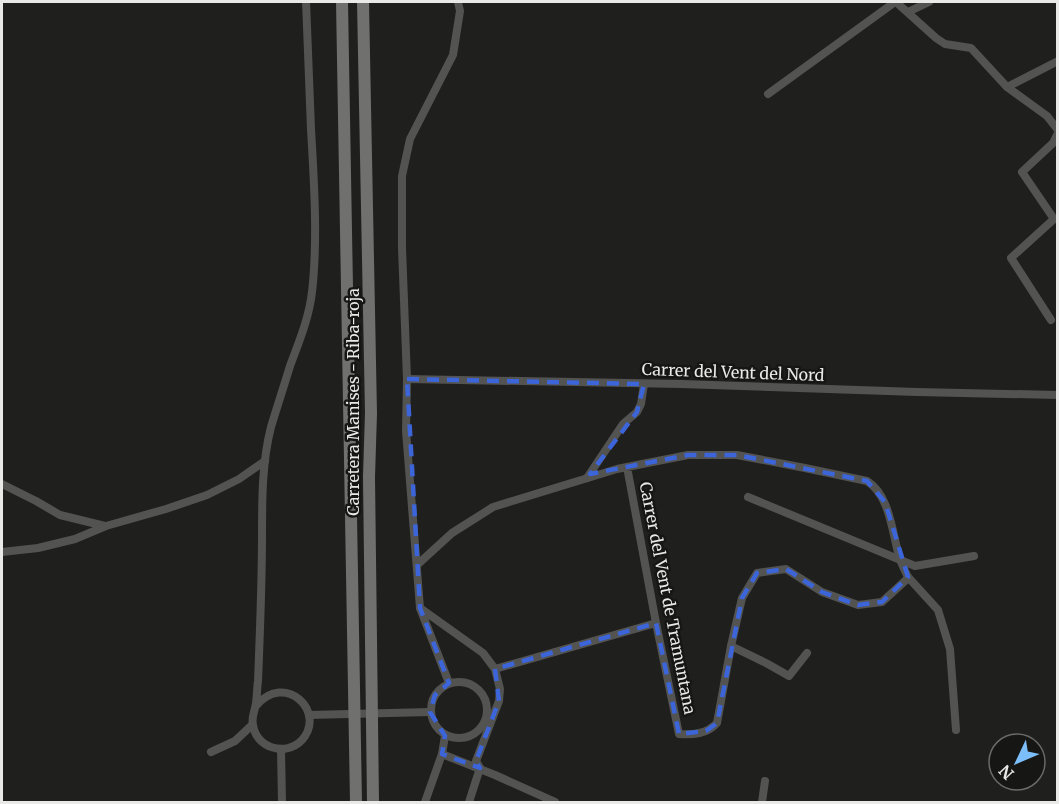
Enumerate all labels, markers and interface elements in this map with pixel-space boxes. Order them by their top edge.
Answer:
street label: Carretera Manises - Riba-roja [343,288,363,516]
street label: Carrer del Vent del Nord [641,359,825,385]
street label: Carrer del Vent de Tramuntana [636,480,700,716]
north arrow [987,732,1047,792]
text: N [994,761,1018,784]

